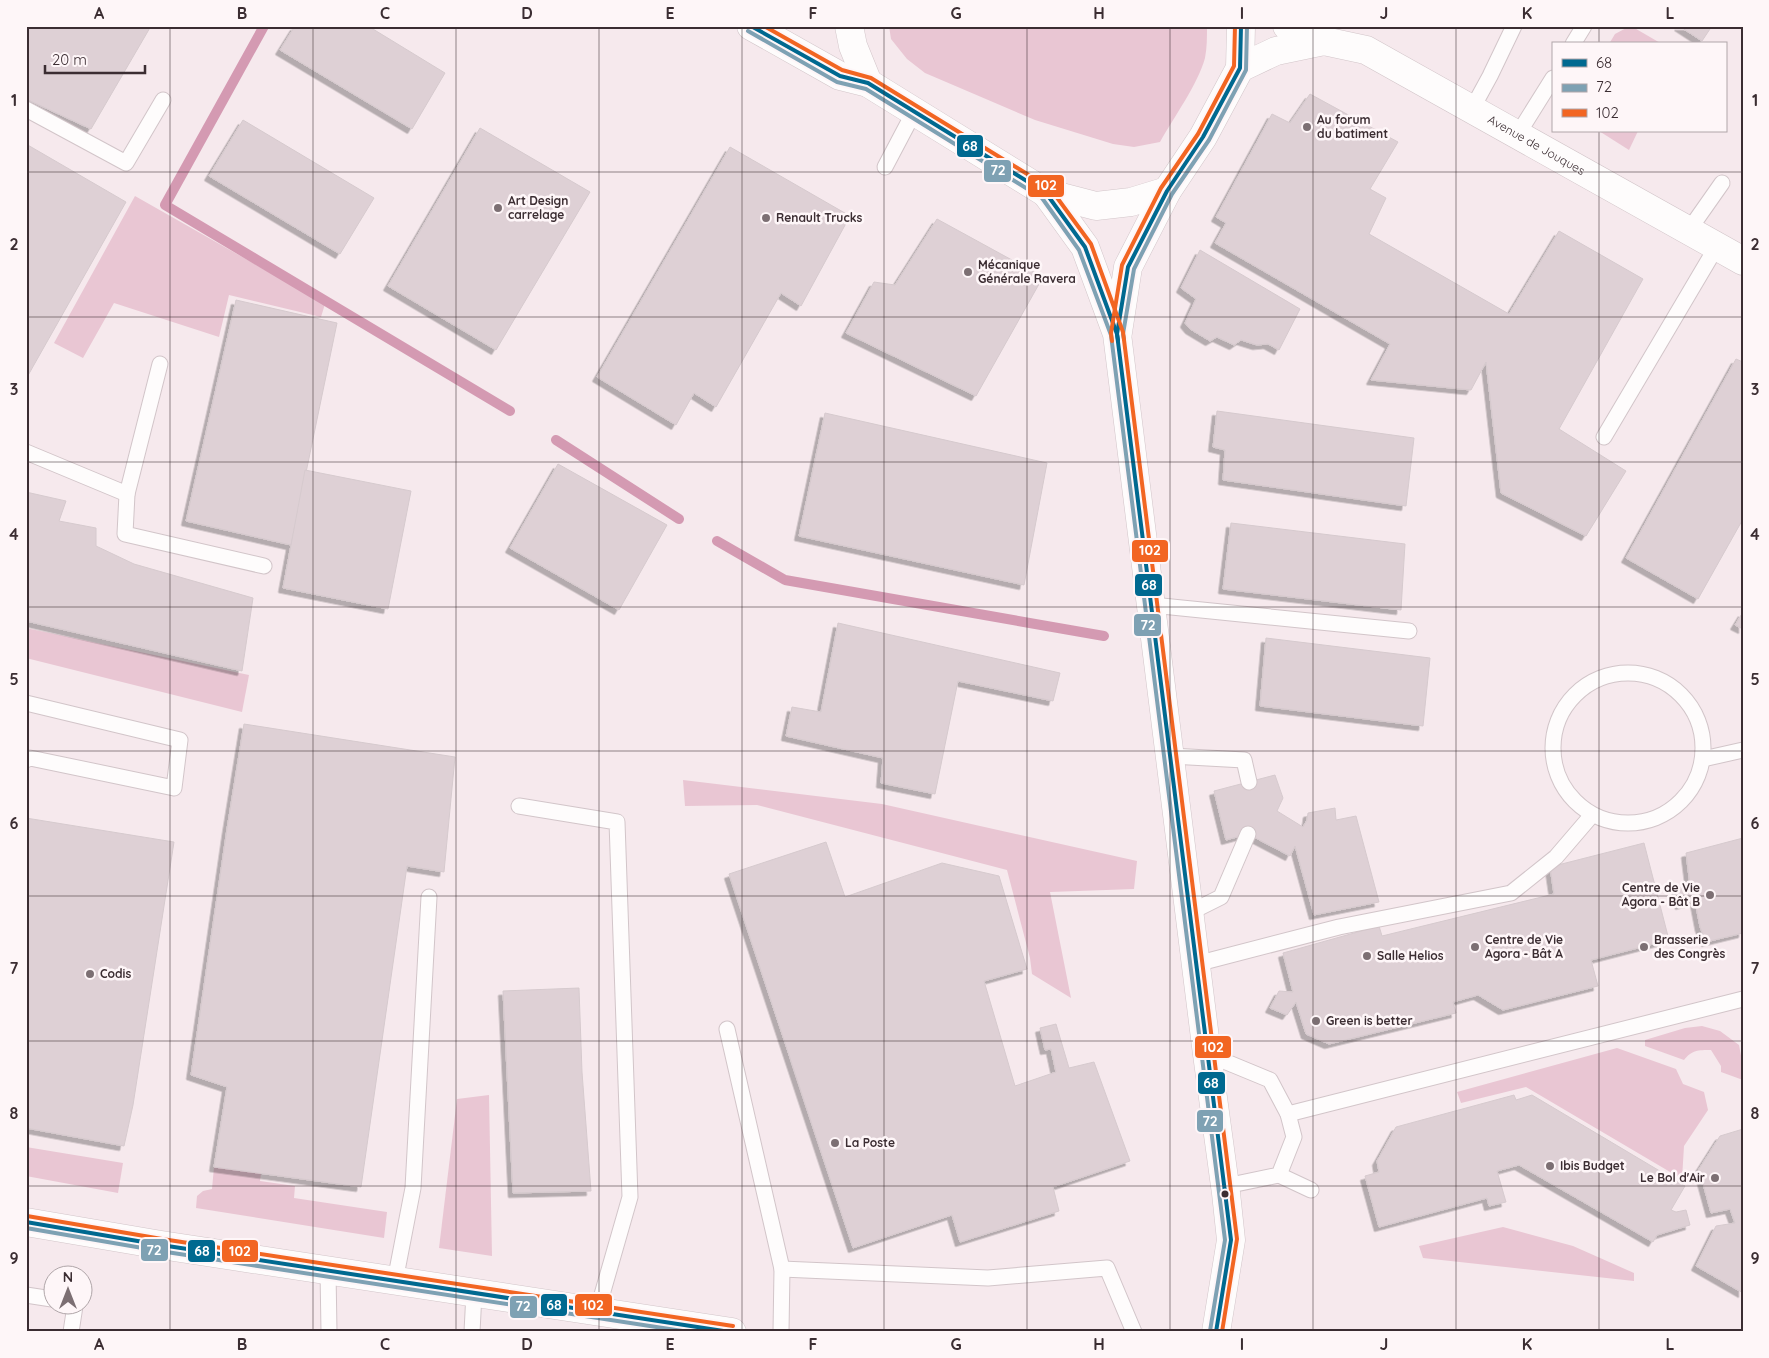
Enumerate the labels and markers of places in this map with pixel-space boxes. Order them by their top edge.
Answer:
place label: Au forum du batiment [1317,112,1388,141]
marker: Au forum du batiment [1301,121,1313,133]
place label: Art Design carrelage [508,193,568,222]
marker: Art Design carrelage [492,202,504,214]
place label: Renault Trucks [776,210,862,225]
marker: Renault Trucks [760,212,772,224]
place label: Mécanique Générale Ravera [978,257,1076,286]
marker: Mécanique Générale Ravera [962,266,974,278]
place label: Centre de Vie Agora - Bât B [1622,880,1700,909]
marker: Centre de Vie Agora - Bât B [1704,889,1716,901]
place label: Centre de Vie Agora - Bât A [1485,932,1563,961]
place label: Brasserie des Congrès [1654,932,1726,961]
marker: Centre de Vie Agora - Bât A [1469,941,1481,953]
marker: Brasserie des Congrès [1638,941,1650,953]
place label: Salle Helios [1377,948,1444,963]
marker: Salle Helios [1361,950,1373,962]
place label: Codis [100,966,131,981]
marker: Codis [84,968,96,980]
place label: Green is better [1326,1013,1413,1028]
marker: Green is better [1310,1015,1322,1027]
place label: La Poste [845,1135,895,1150]
marker: La Poste [829,1137,841,1149]
place label: Ibis Budget [1560,1158,1625,1173]
marker: Ibis Budget [1544,1160,1556,1172]
place label: Le Bol d'Air [1640,1170,1705,1185]
marker: Le Bol d'Air [1709,1172,1721,1184]
unlabelled marker [1220,1189,1230,1199]

